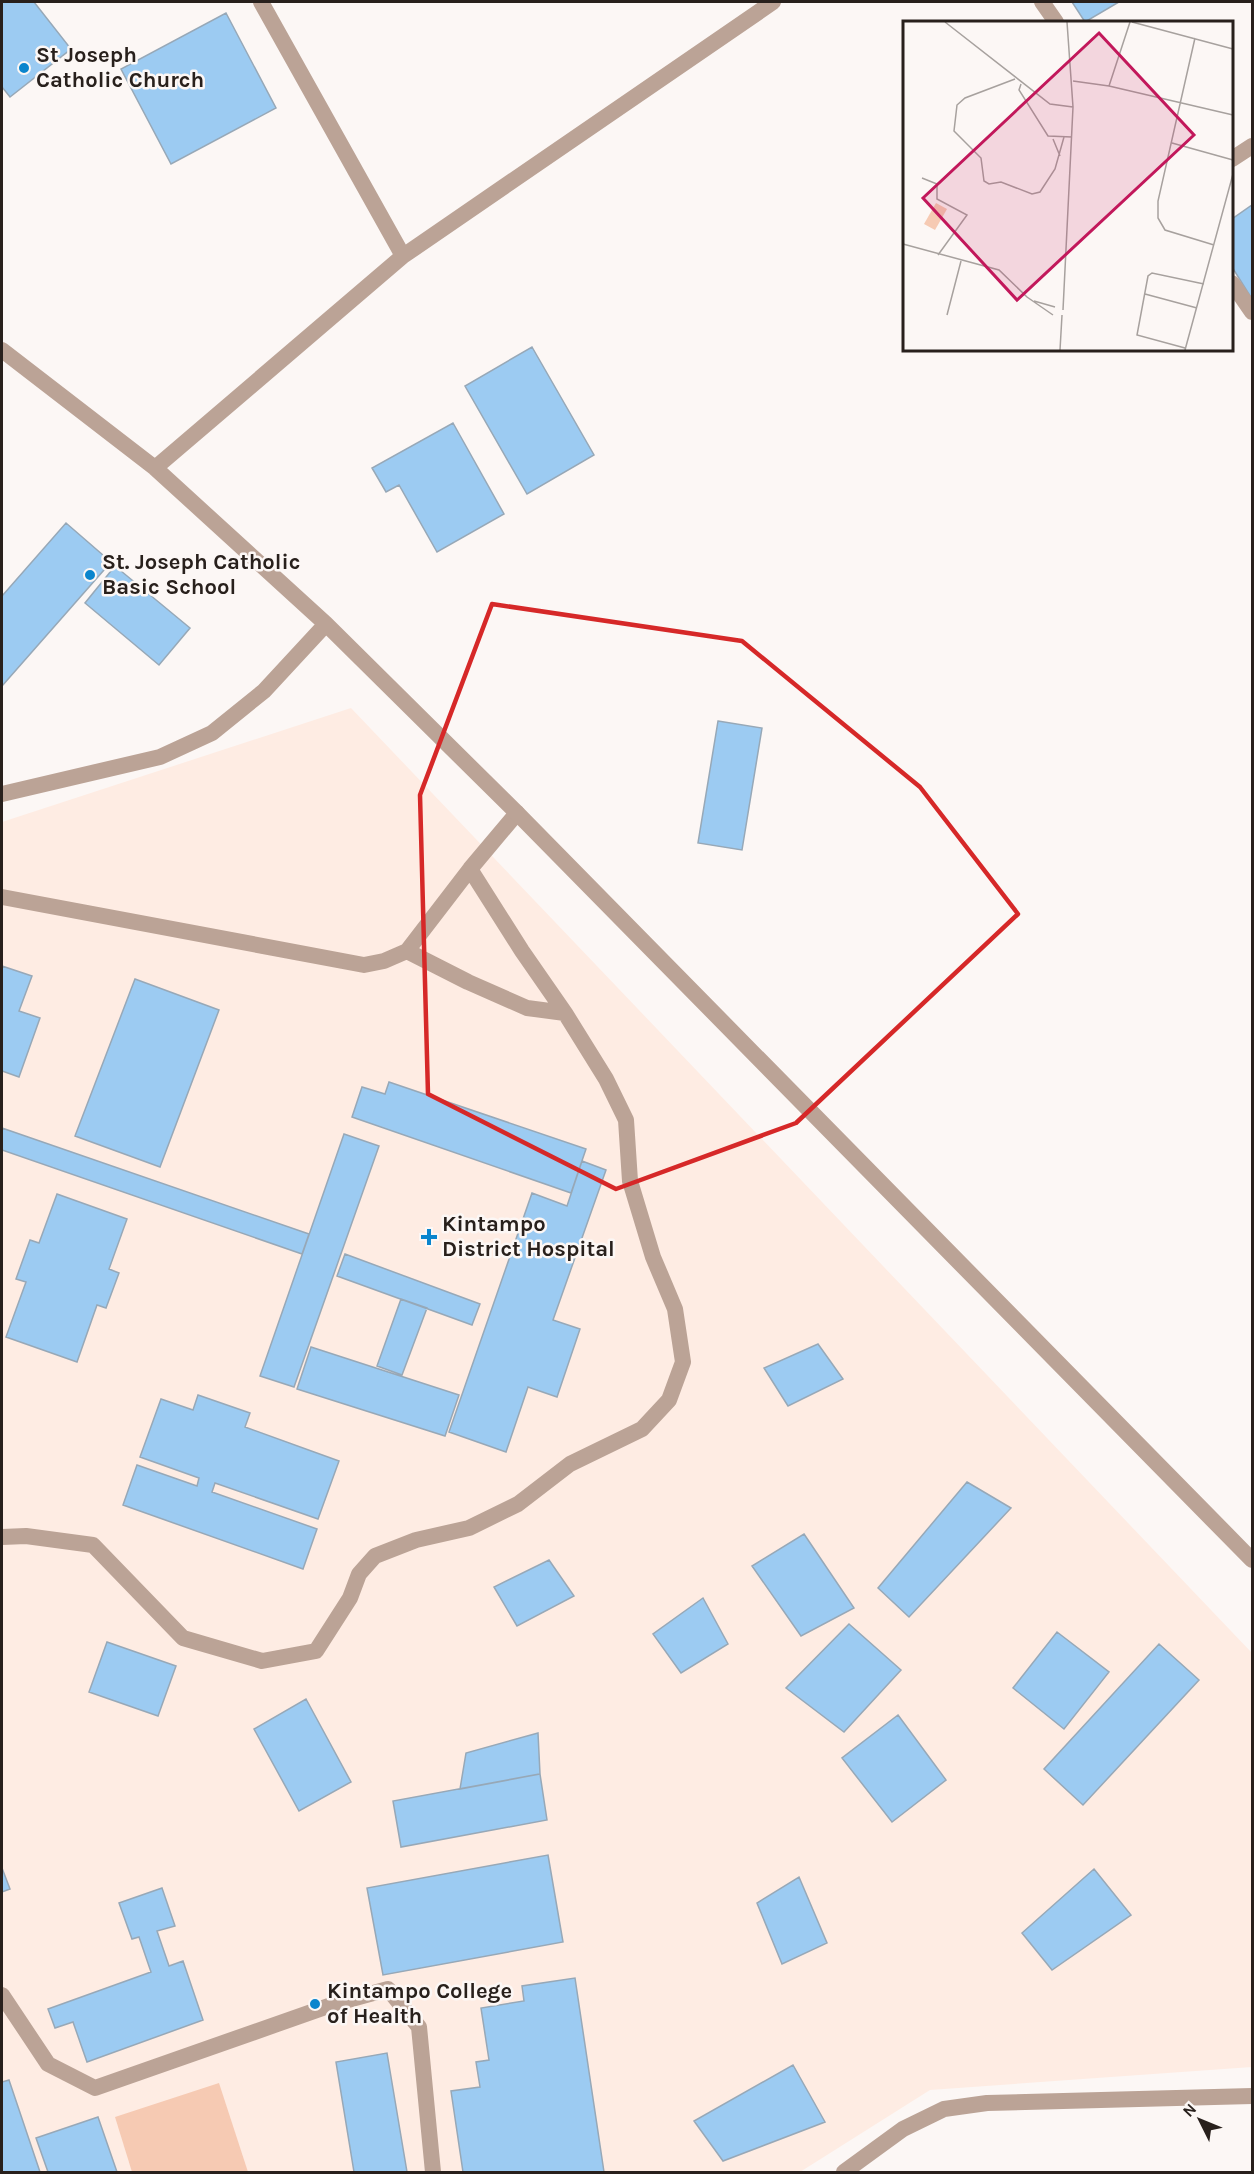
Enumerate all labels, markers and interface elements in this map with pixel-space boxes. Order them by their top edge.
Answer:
inset map [903,21,1233,351]
place label: St Joseph Catholic Church [36,42,204,93]
marker: St Joseph Catholic Church [17,61,31,75]
place label: St. Joseph Catholic Basic School [102,549,300,600]
marker: St. Joseph Catholic Basic School [83,568,97,582]
place label: Kintampo District Hospital [442,1211,615,1262]
marker: Kintampo District Hospital [420,1228,438,1246]
place label: Kintampo College of Health [327,1978,512,2029]
marker: Kintampo College of Health [308,1997,322,2011]
north arrow [1170,2090,1230,2150]
text: N [1179,2099,1200,2121]

